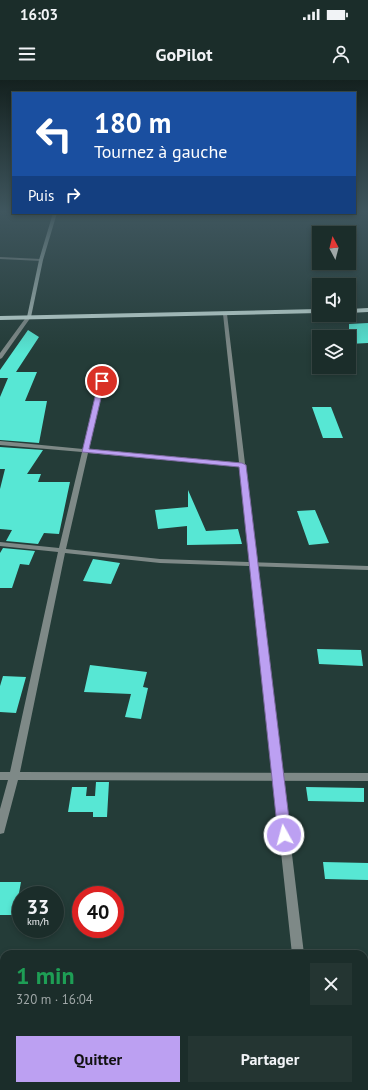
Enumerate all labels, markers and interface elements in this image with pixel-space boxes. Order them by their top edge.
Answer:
text: 16:03 [20,5,58,24]
icon: menu [16,43,38,65]
text: GoPilot [155,43,213,66]
icon: person [330,43,352,65]
text: 180 m [94,104,171,141]
icon: left [28,108,80,160]
text: Tournez à gauche [94,140,227,163]
icon: right [62,184,84,206]
text: Puis [28,186,54,205]
north arrow [312,226,356,270]
map controls [312,226,356,374]
button: sound [312,278,356,322]
button: layers [312,330,356,374]
pin [85,364,119,398]
icon: arrive [91,370,113,392]
position arrow [263,814,305,856]
speed limit sign: 40 [72,886,124,938]
text: 33 [27,894,49,920]
text: km/h [27,915,49,928]
text: 1 min [16,960,75,991]
button: close [310,963,352,1005]
text: 320 m · 16:04 [16,991,93,1008]
button: Quitter [16,1036,180,1082]
button: Partager [188,1036,352,1082]

